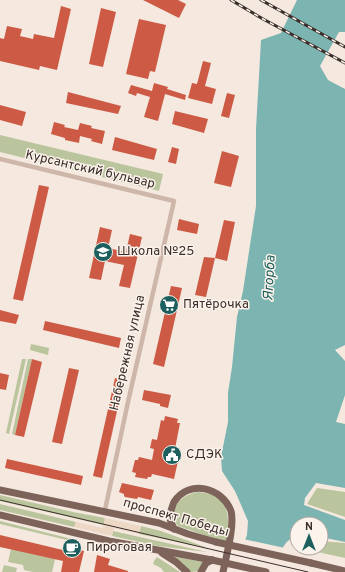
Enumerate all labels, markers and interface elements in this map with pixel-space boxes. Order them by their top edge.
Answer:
street label: Курсантский бульвар [24,147,156,193]
school or university icon: Школа №25 [92,241,114,263]
place label: Школа №25 [117,244,194,260]
water label: Ягорба [260,254,280,301]
street label: Набережная улица [107,294,149,412]
supermarket icon: Пятёрочка [158,294,180,316]
place label: Пятёрочка [183,297,249,313]
public building icon: СДЭК [161,444,183,466]
place label: СДЭК [186,447,223,463]
street label: проспект Победы [121,495,231,541]
north arrow [289,516,329,556]
text: N [305,520,313,534]
cafe icon: Пироговая [61,537,83,559]
place label: Пироговая [86,540,152,556]

